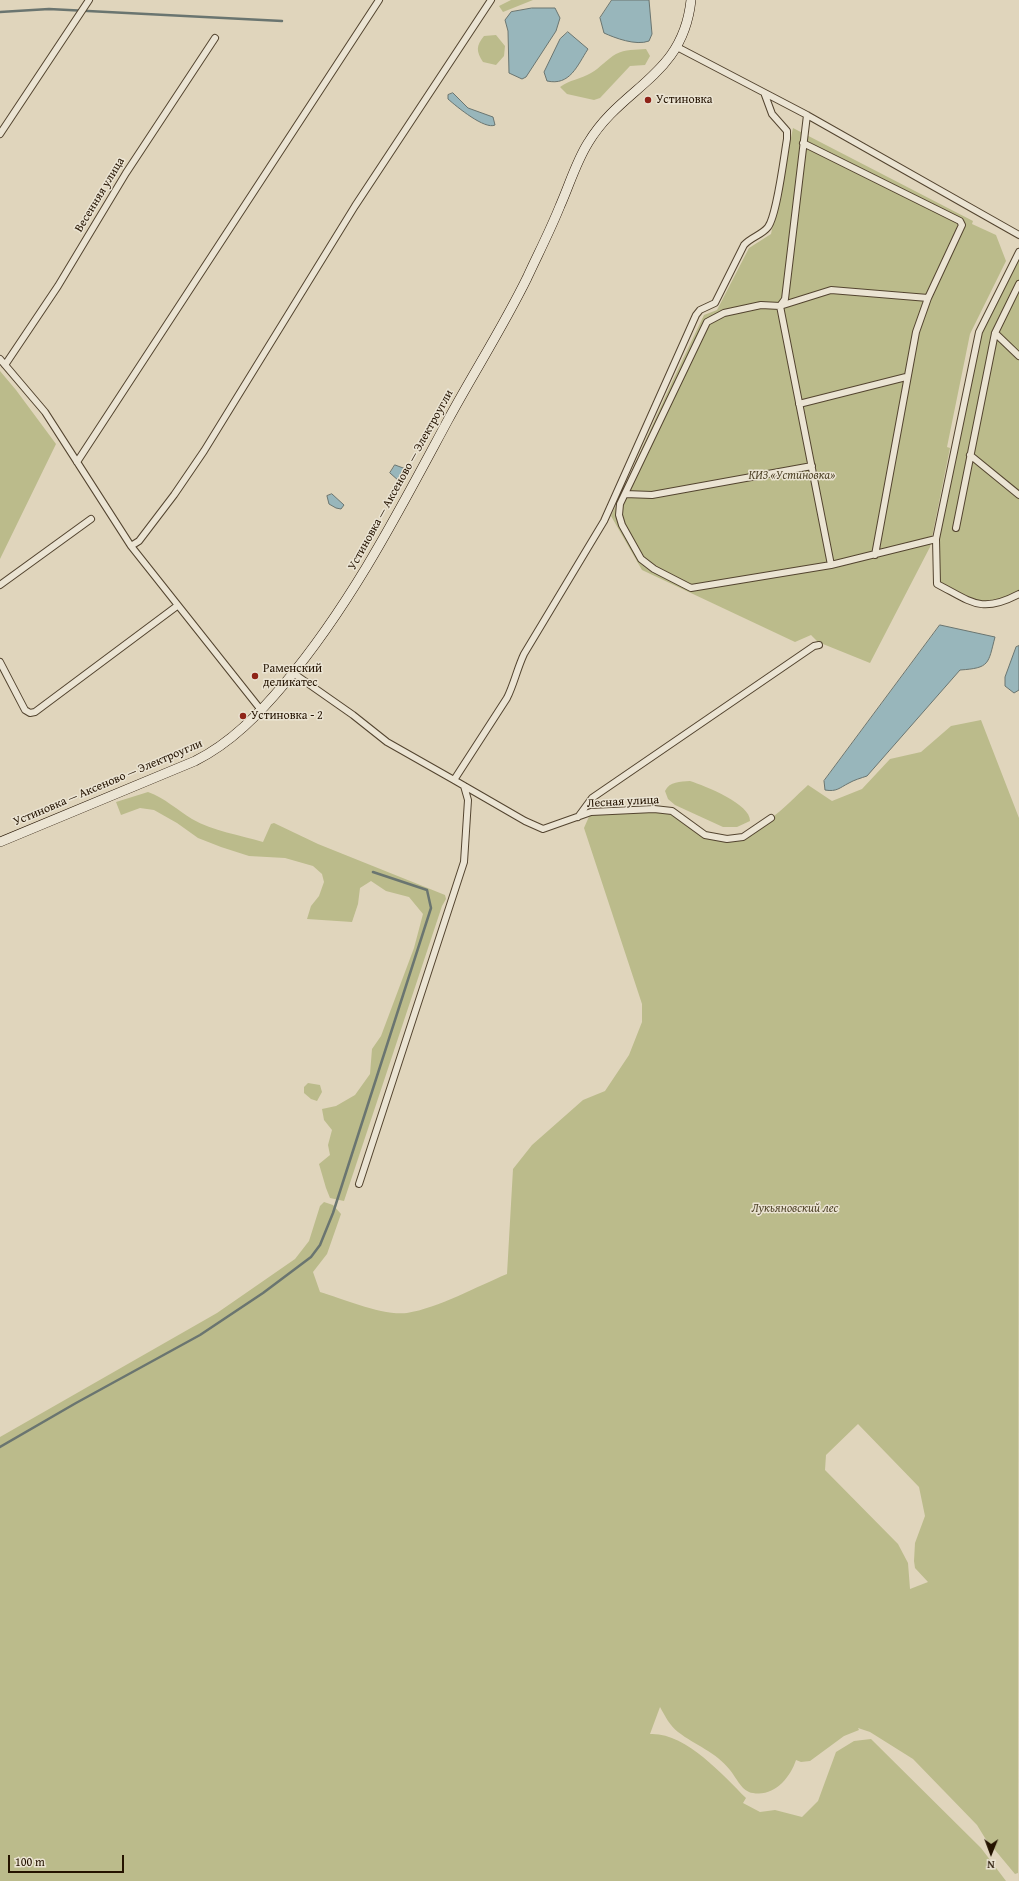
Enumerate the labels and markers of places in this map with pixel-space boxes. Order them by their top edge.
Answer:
place label: Устиновка [656,93,712,107]
marker: Устиновка [643,95,653,105]
place label: Раменский деликатес [263,662,322,690]
marker: Раменский деликатес [250,671,260,681]
place label: Устиновка - 2 [251,709,323,723]
marker: Устиновка - 2 [238,711,248,721]

